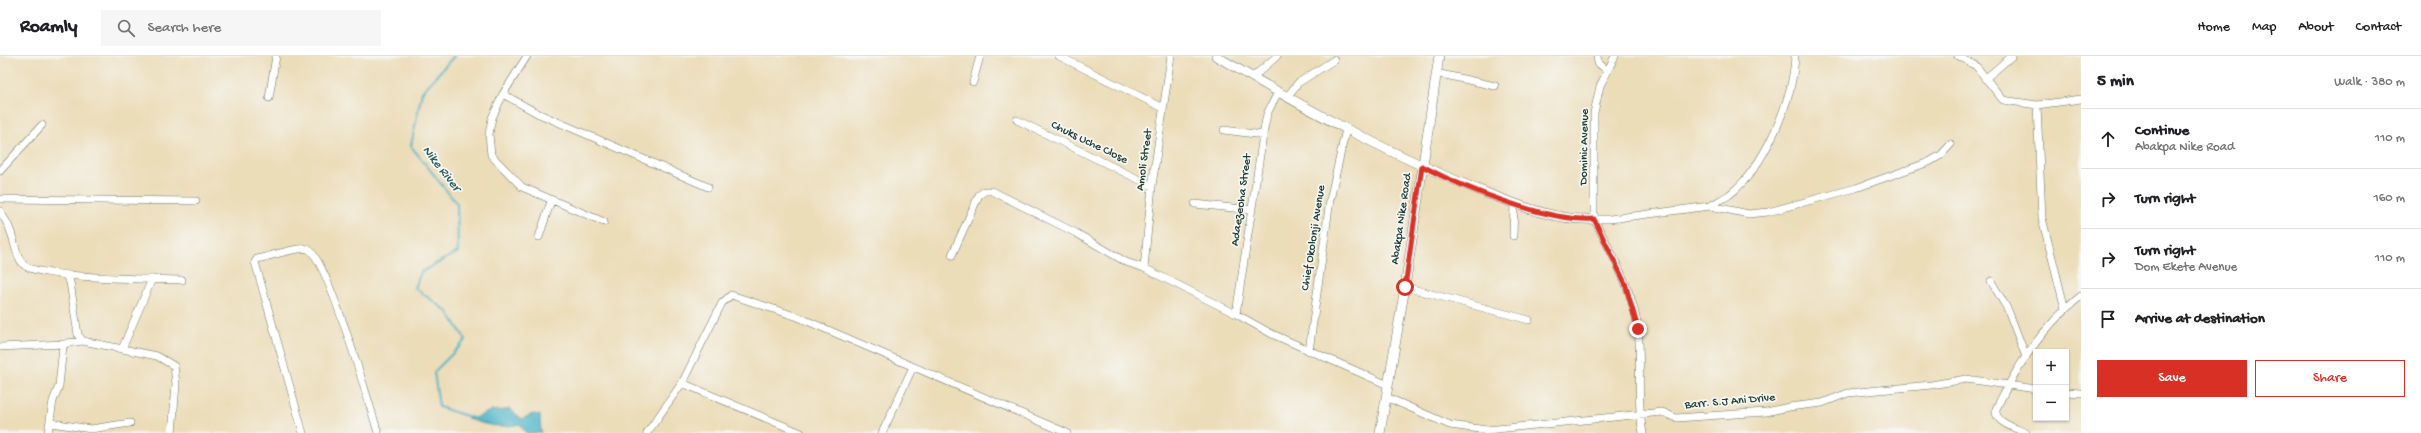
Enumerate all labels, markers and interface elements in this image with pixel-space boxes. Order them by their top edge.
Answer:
search box [101,10,381,46]
text: Roamly [20,16,77,39]
icon: search [115,17,137,39]
text: Search here [147,19,221,37]
text: Home [2198,19,2230,36]
text: Map [2252,19,2276,36]
text: About [2298,19,2334,36]
text: Contact [2356,19,2401,36]
text: 5 min [2097,72,2134,92]
text: Walk · 380 m [2334,75,2405,90]
street label: Dominic Avenue [1577,108,1593,186]
street label: Chuks Uche Close [1048,118,1130,168]
text: Continue [2135,122,2189,140]
street label: Amoli Street [1134,127,1156,192]
icon: ahead [2097,128,2119,150]
text: 110 m [2375,131,2405,146]
text: Abakpa Nike Road [2135,140,2235,155]
water label: Nike River [419,143,465,197]
street label: Adaezeoha Street [1229,152,1256,247]
street label: Abakpa Nike Road [1389,172,1415,265]
street label: Chief Okolonji Avenue [1299,183,1329,292]
icon: right [2097,188,2119,210]
text: Turn right [2135,190,2195,208]
text: 160 m [2373,191,2405,206]
text: Turn right [2135,242,2195,260]
icon: right [2097,248,2119,270]
text: 110 m [2375,251,2405,266]
text: Dom Ekete Avenue [2135,260,2237,275]
route start [1396,278,1414,296]
icon: arrive [2097,308,2119,330]
text: Arrive at destination [2135,310,2265,328]
route end [1629,320,1647,338]
map controls [2033,349,2069,421]
button: + [2033,349,2069,385]
button: Save [2097,360,2247,397]
button: Share [2255,360,2405,397]
button: − [2033,385,2069,421]
street label: Barr. S.J Ani Drive [1683,391,1777,413]

